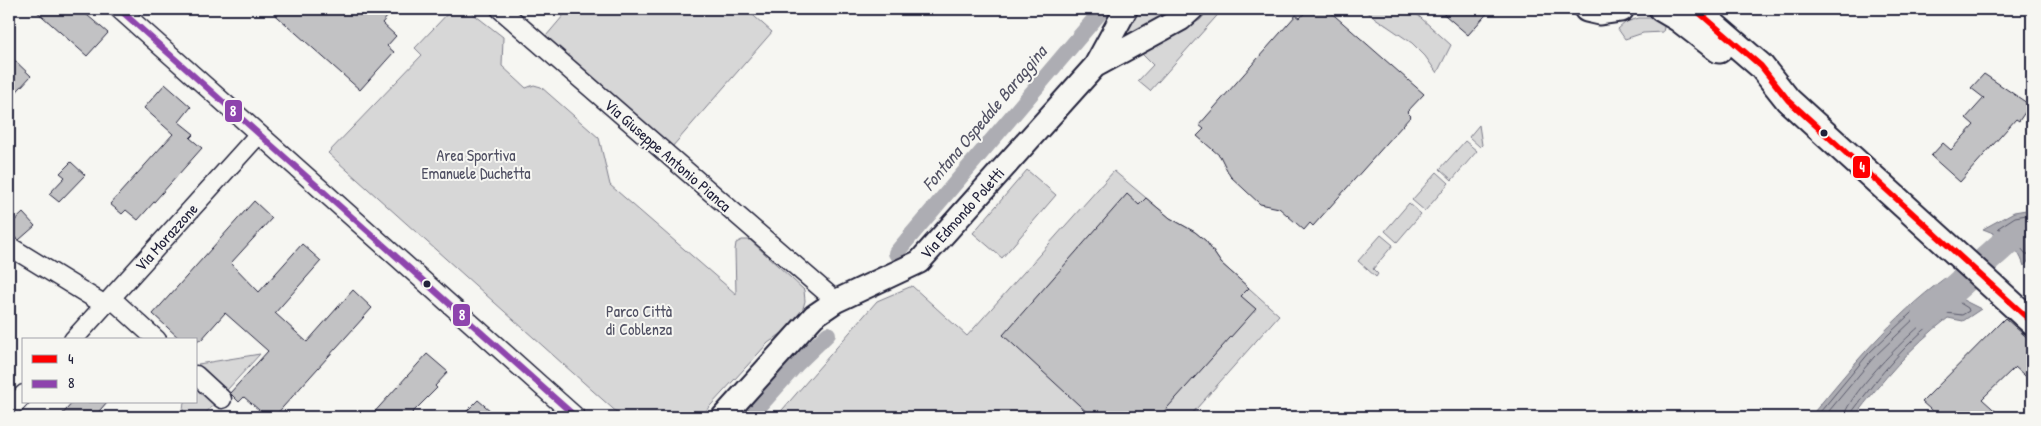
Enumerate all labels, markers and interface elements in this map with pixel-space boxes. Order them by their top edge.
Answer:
water label: Fontana Ospedale Baraggina [916,39,1053,196]
street label: Via Giuseppe Antonio Pianca [600,94,736,216]
line badge: 8 [224,99,243,123]
text: 8 [230,101,236,120]
unlabelled marker [1819,128,1829,138]
park label: Area Sportiva Emanuele Duchetta [421,144,531,184]
line badge: 4 [1852,155,1871,179]
text: 4 [1859,157,1865,176]
street label: Via Edmondo Poletti [915,162,1009,264]
street label: Via Morazzone [129,198,203,276]
unlabelled marker [422,279,432,289]
park label: Parco Città di Coblenza [606,300,672,340]
line badge: 8 [452,303,471,327]
text: 8 [459,305,465,324]
legend [22,338,198,404]
text: 4 [68,348,74,369]
text: 8 [68,372,75,393]

